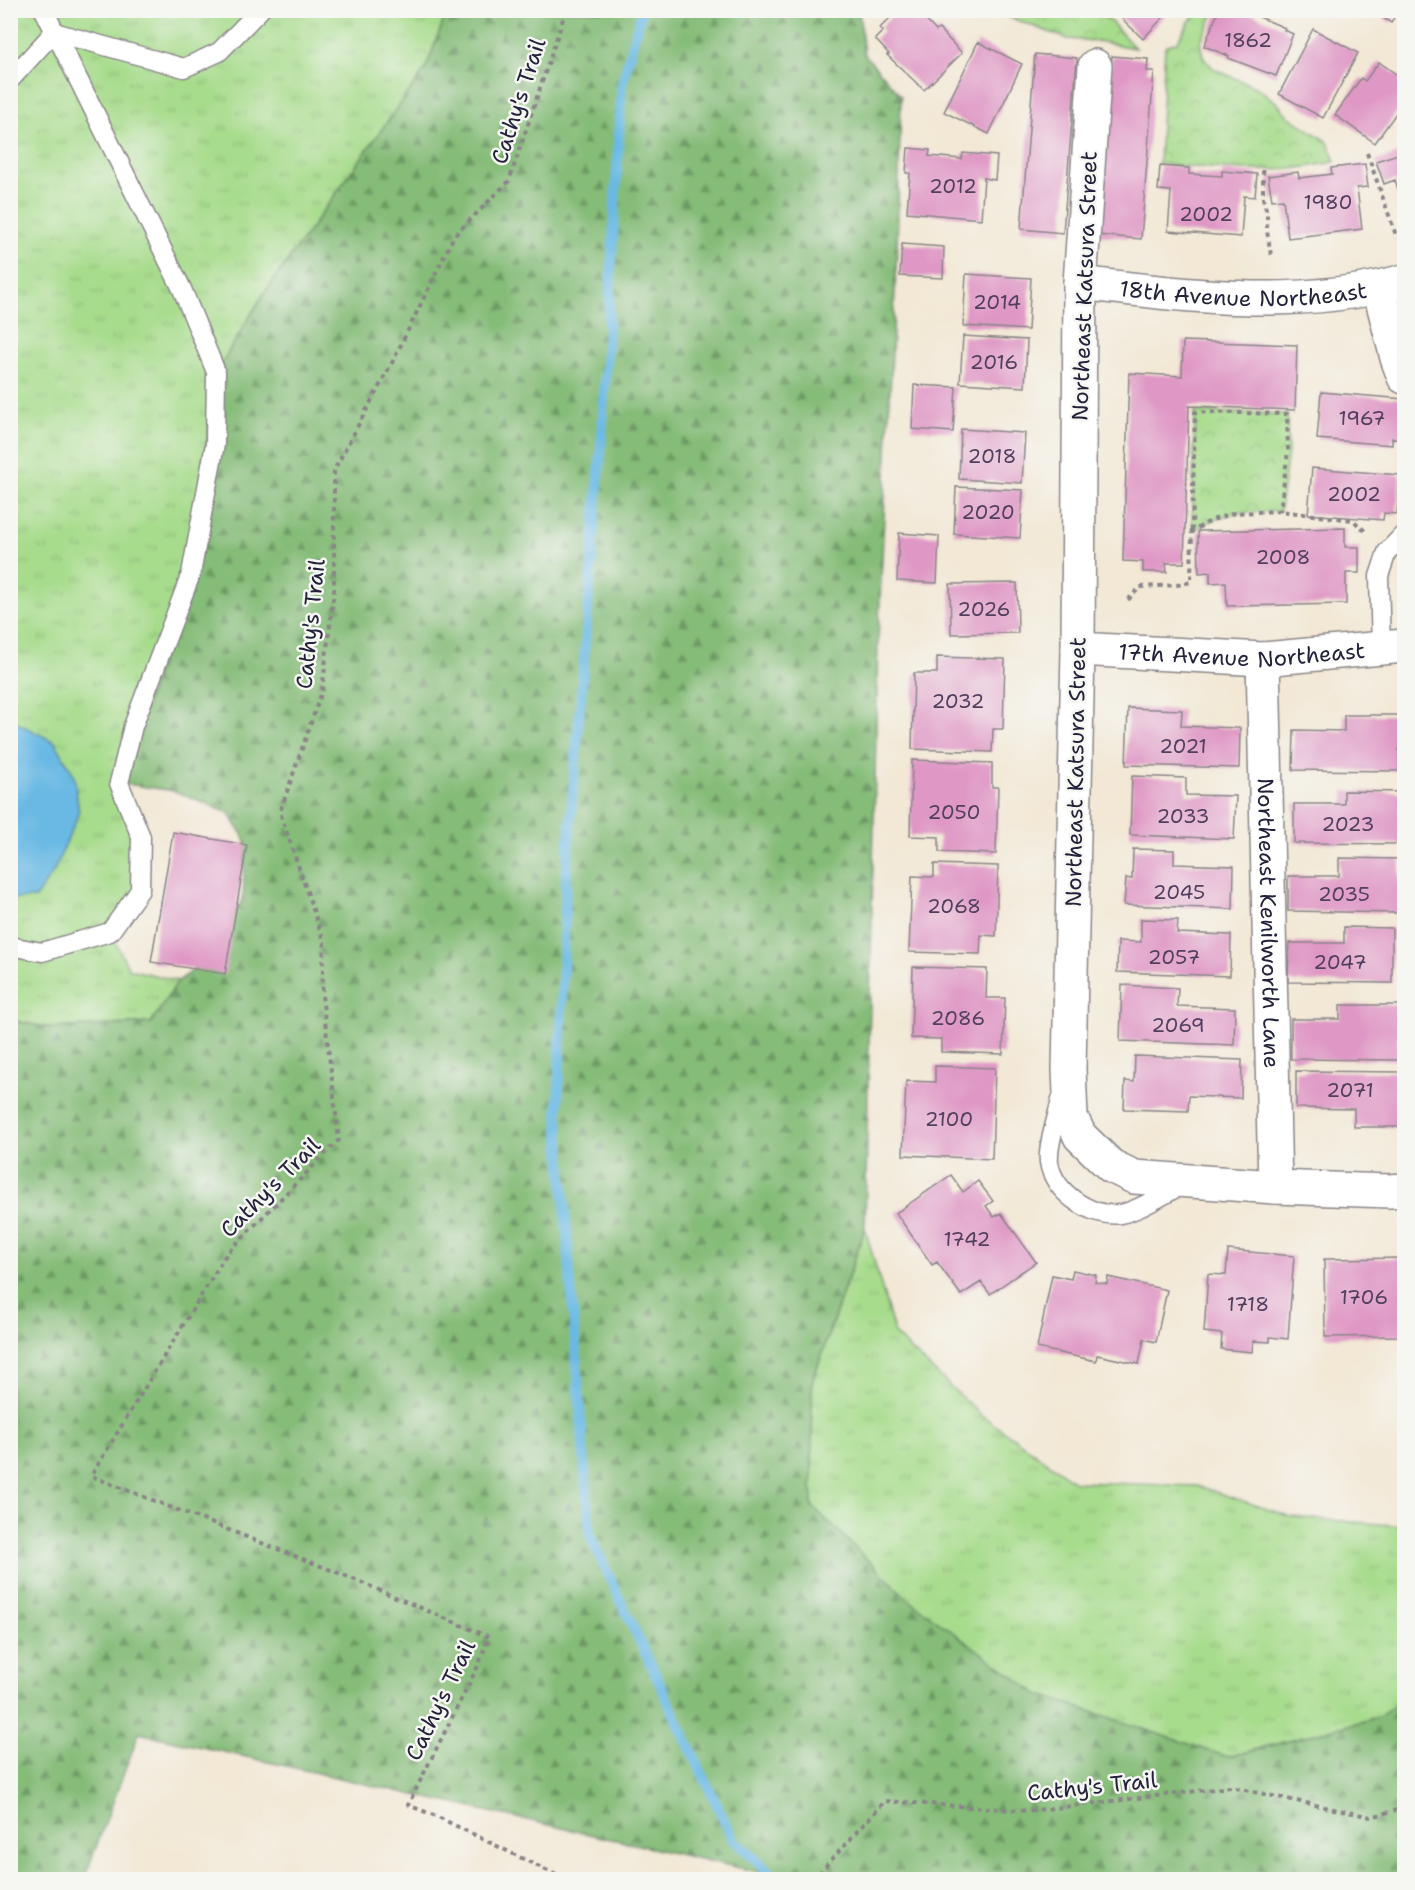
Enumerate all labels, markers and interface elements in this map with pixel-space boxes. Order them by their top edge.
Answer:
house number: 1862 [1224,27,1272,53]
street label: Cathy's Trail [485,34,553,168]
street label: Northeast Katsura Street [1065,151,1104,421]
house number: 2012 [929,173,977,199]
house number: 1980 [1304,189,1352,215]
house number: 2002 [1179,201,1233,227]
street label: 18th Avenue Northeast [1118,274,1369,313]
house number: 2014 [973,289,1021,315]
house number: 2016 [970,349,1018,375]
house number: 1967 [1339,405,1385,431]
house number: 2018 [968,443,1016,469]
house number: 2002 [1327,481,1381,507]
house number: 2020 [961,499,1015,525]
house number: 2008 [1256,544,1310,570]
street label: Cathy's Trail [289,557,332,690]
house number: 2026 [957,596,1011,622]
street label: 17th Avenue Northeast [1118,636,1366,674]
street label: Northeast Katsura Street [1059,637,1092,907]
house number: 2032 [931,688,985,714]
house number: 2021 [1159,733,1207,759]
street label: Northeast Kenilworth Lane [1251,777,1286,1068]
house number: 2050 [927,799,981,825]
house number: 2033 [1156,803,1210,829]
house number: 2023 [1321,811,1375,837]
house number: 2045 [1153,879,1205,905]
house number: 2035 [1318,881,1370,907]
house number: 2068 [927,893,981,919]
house number: 2057 [1148,944,1200,970]
house number: 2047 [1313,949,1367,975]
house number: 2086 [931,1005,985,1031]
house number: 2069 [1151,1012,1205,1038]
house number: 2071 [1326,1077,1374,1103]
house number: 2100 [925,1106,973,1132]
street label: Cathy's Trail [214,1131,327,1244]
house number: 1742 [943,1226,991,1252]
house number: 1706 [1340,1284,1388,1310]
house number: 1718 [1227,1291,1269,1317]
street label: Cathy's Trail [399,1635,482,1765]
street label: Cathy's Trail [1026,1765,1159,1808]

